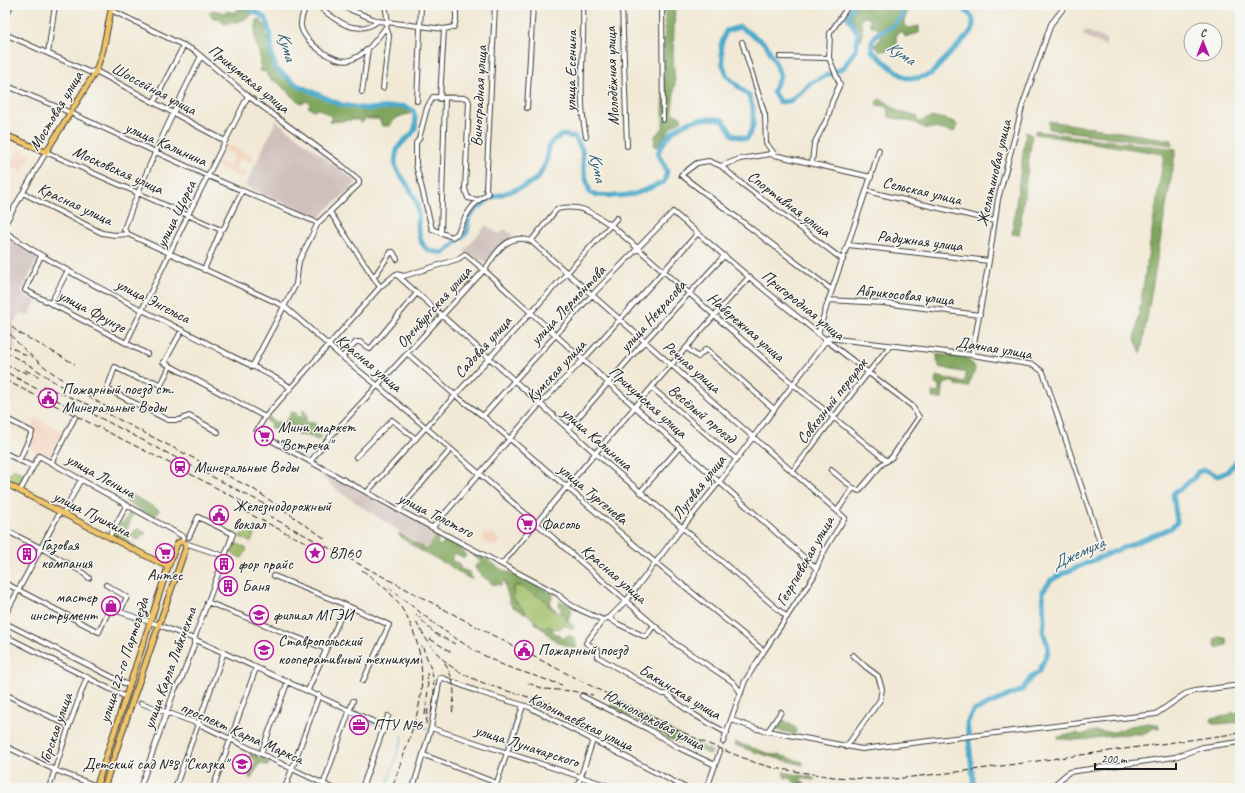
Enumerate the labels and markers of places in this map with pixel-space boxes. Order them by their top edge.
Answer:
place label: Пожарный поезд ст. Минеральные Воды [62,379,175,417]
public building icon: Пожарный поезд ст. Минеральные Воды [37,387,59,409]
place label: Мини маркет "Встреча" [278,417,357,455]
supermarket icon: Мини маркет "Встреча" [253,425,275,447]
station icon: Минеральные Воды [169,456,191,478]
place label: Минеральные Воды [194,457,300,477]
place label: Железнодорожный вокзал [233,496,333,534]
public building icon: Железнодорожный вокзал [208,504,230,526]
supermarket icon: Фасоль [516,513,538,535]
place label: Фасоль [541,514,580,534]
place label: Газовая компания [41,535,94,573]
supermarket icon: Антес [154,542,176,564]
place icon: ВЛ60 [304,542,326,564]
building icon: Газовая компания [16,543,38,565]
place label: ВЛ60 [329,543,362,563]
building icon: фор прайс [213,553,235,575]
place label: фор прайс [238,554,294,574]
place label: Антес [147,565,184,585]
building icon: Баня [217,575,239,597]
place label: Баня [242,576,270,596]
place label: мастер инструмент [29,587,99,625]
shop icon: мастер инструмент [100,595,122,617]
school or university icon: филиал МГЭИ [248,604,270,626]
place label: филиал МГЭИ [273,605,356,625]
place label: Ставропольский кооперативный техникум [278,631,420,669]
school or university icon: Ставропольский кооперативный техникум [253,639,275,661]
public building icon: Пожарный поезд [513,639,535,661]
place label: Пожарный поезд [538,640,629,660]
office icon: ПТУ №6 [348,714,370,736]
place label: ПТУ №6 [373,715,423,735]
school or university icon: Детский сад №8 "Сказка" [231,753,253,775]
place label: Детский сад №8 "Сказка" [83,754,231,774]

